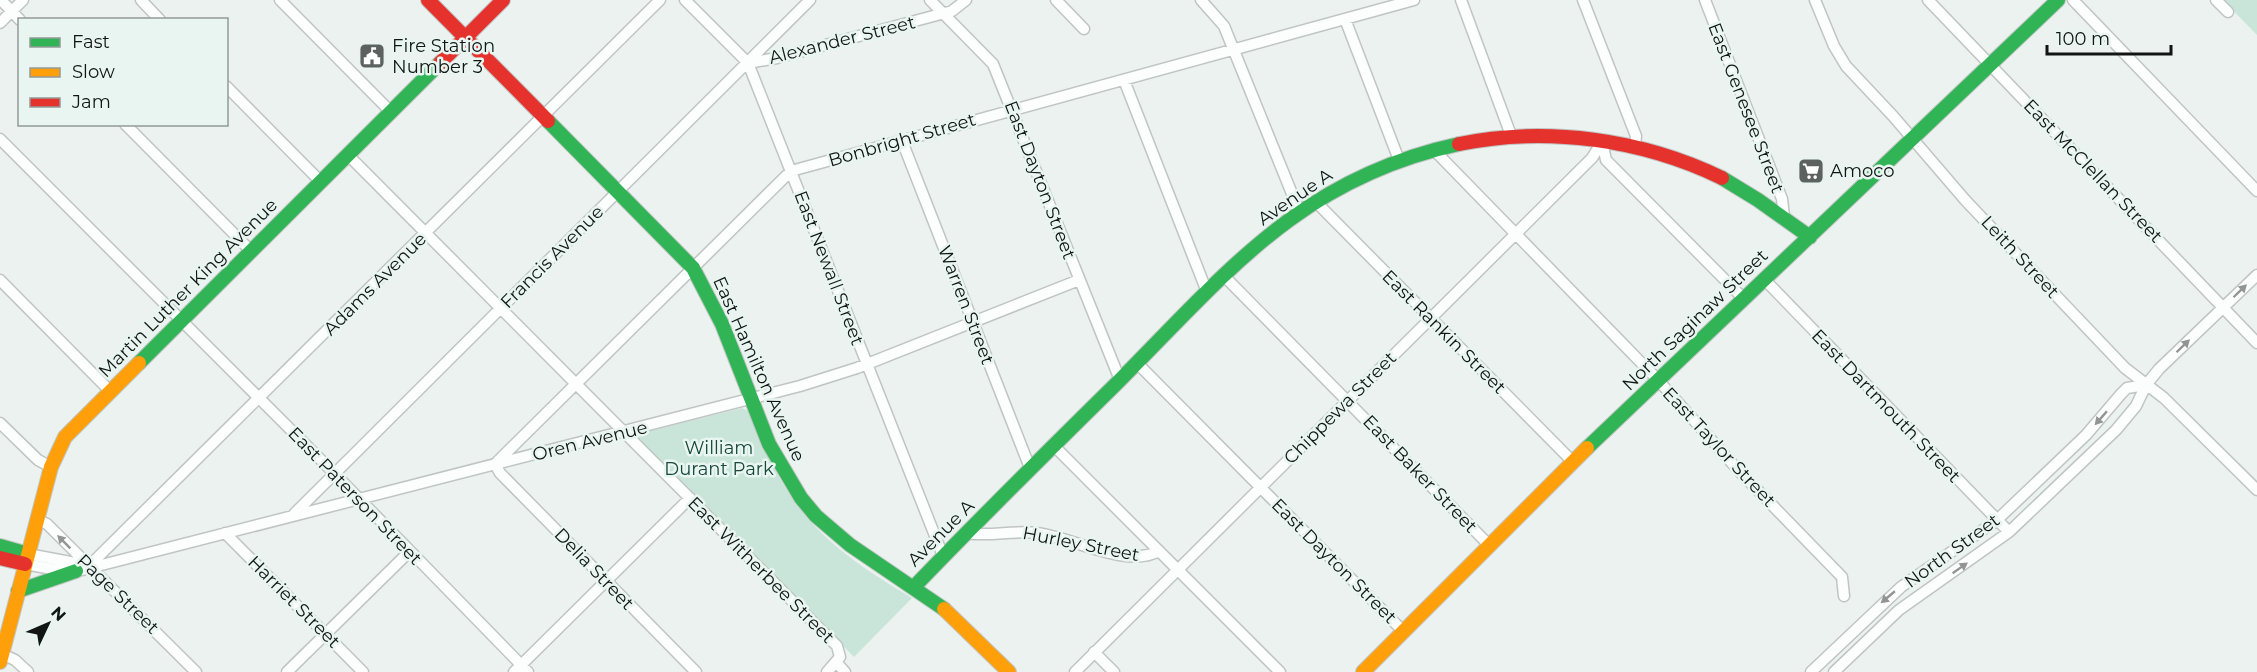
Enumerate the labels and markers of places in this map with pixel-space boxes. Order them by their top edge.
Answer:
place label: Fire Station Number 3 [392,35,495,78]
public building icon: Fire Station Number 3 [357,41,387,71]
supermarket icon: Amoco [1796,156,1826,186]
place label: Amoco [1830,160,1895,182]

